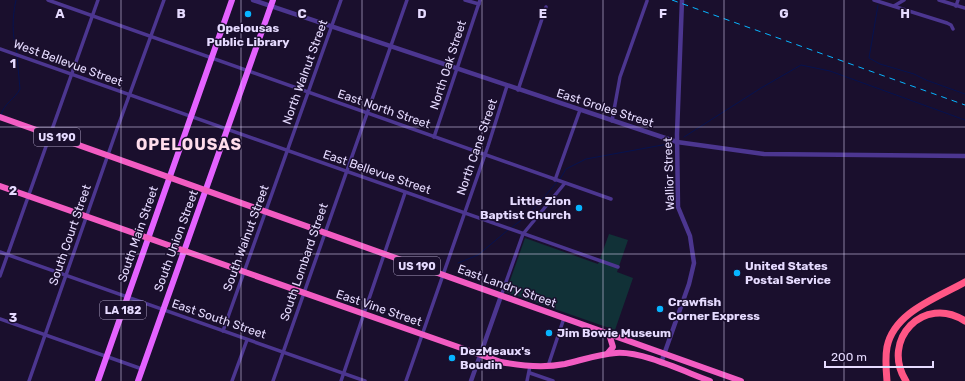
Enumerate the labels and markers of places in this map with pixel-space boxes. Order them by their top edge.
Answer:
marker: Opelousas Public Library [243,9,253,19]
place label: Opelousas Public Library [206,21,290,49]
place label: Little Zion Baptist Church [480,194,571,222]
marker: Little Zion Baptist Church [574,203,584,213]
place label: United States Postal Service [745,259,831,287]
marker: United States Postal Service [732,268,742,278]
place label: Crawfish Corner Express [668,295,760,323]
marker: Crawfish Corner Express [655,304,665,314]
place label: Jim Bowie Museum [557,326,671,340]
marker: Jim Bowie Museum [544,328,554,338]
place label: DezMeaux's Boudin [460,344,531,372]
marker: DezMeaux's Boudin [447,353,457,363]

